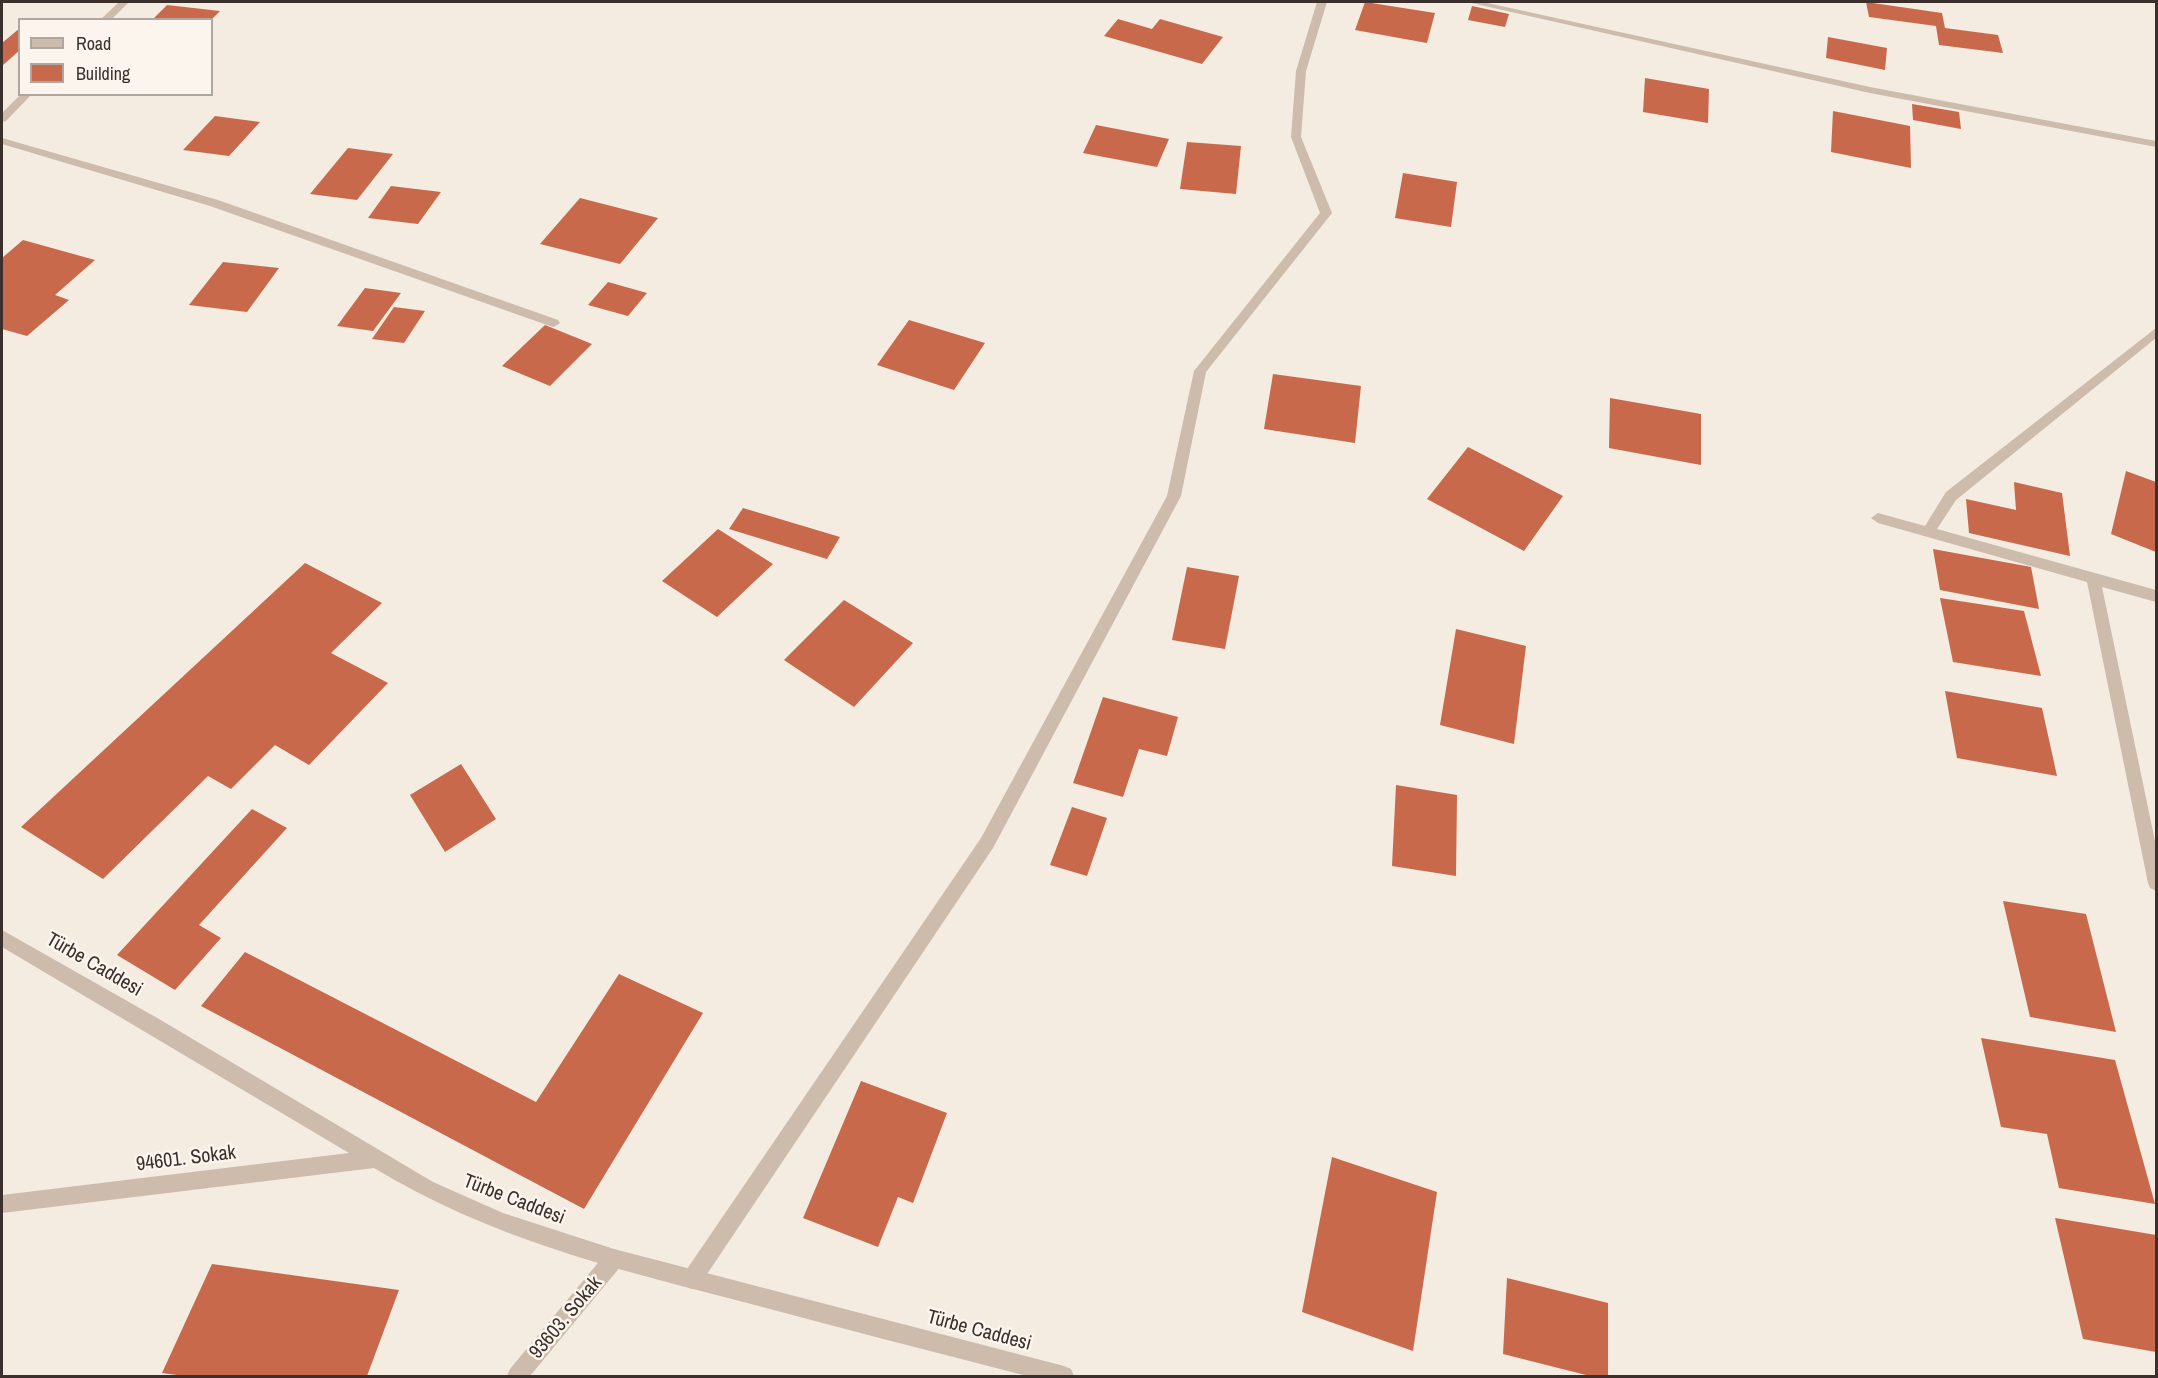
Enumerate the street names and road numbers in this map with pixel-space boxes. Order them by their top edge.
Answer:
street label: Türbe Caddesi [42,928,146,1002]
street label: 94601. Sokak [135,1141,237,1177]
street label: Türbe Caddesi [460,1170,568,1230]
street label: 93603. Sokak [525,1272,607,1364]
street label: Türbe Caddesi [924,1306,1034,1356]

